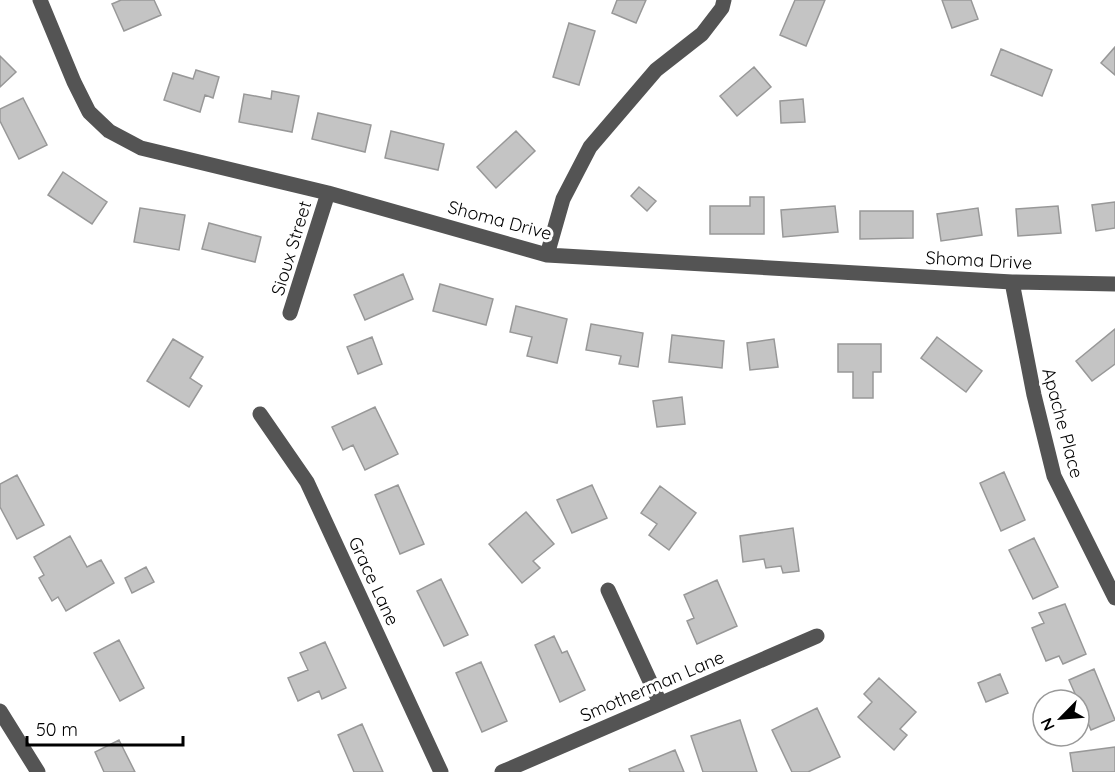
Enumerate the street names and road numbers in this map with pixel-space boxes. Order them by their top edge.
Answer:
street label: Shoma Drive [445,195,555,245]
street label: Sioux Street [266,198,316,298]
street label: Shoma Drive [925,246,1033,274]
street label: Apache Place [1037,365,1089,481]
street label: Grace Lane [343,533,405,629]
street label: Smotherman Lane [576,645,728,727]

